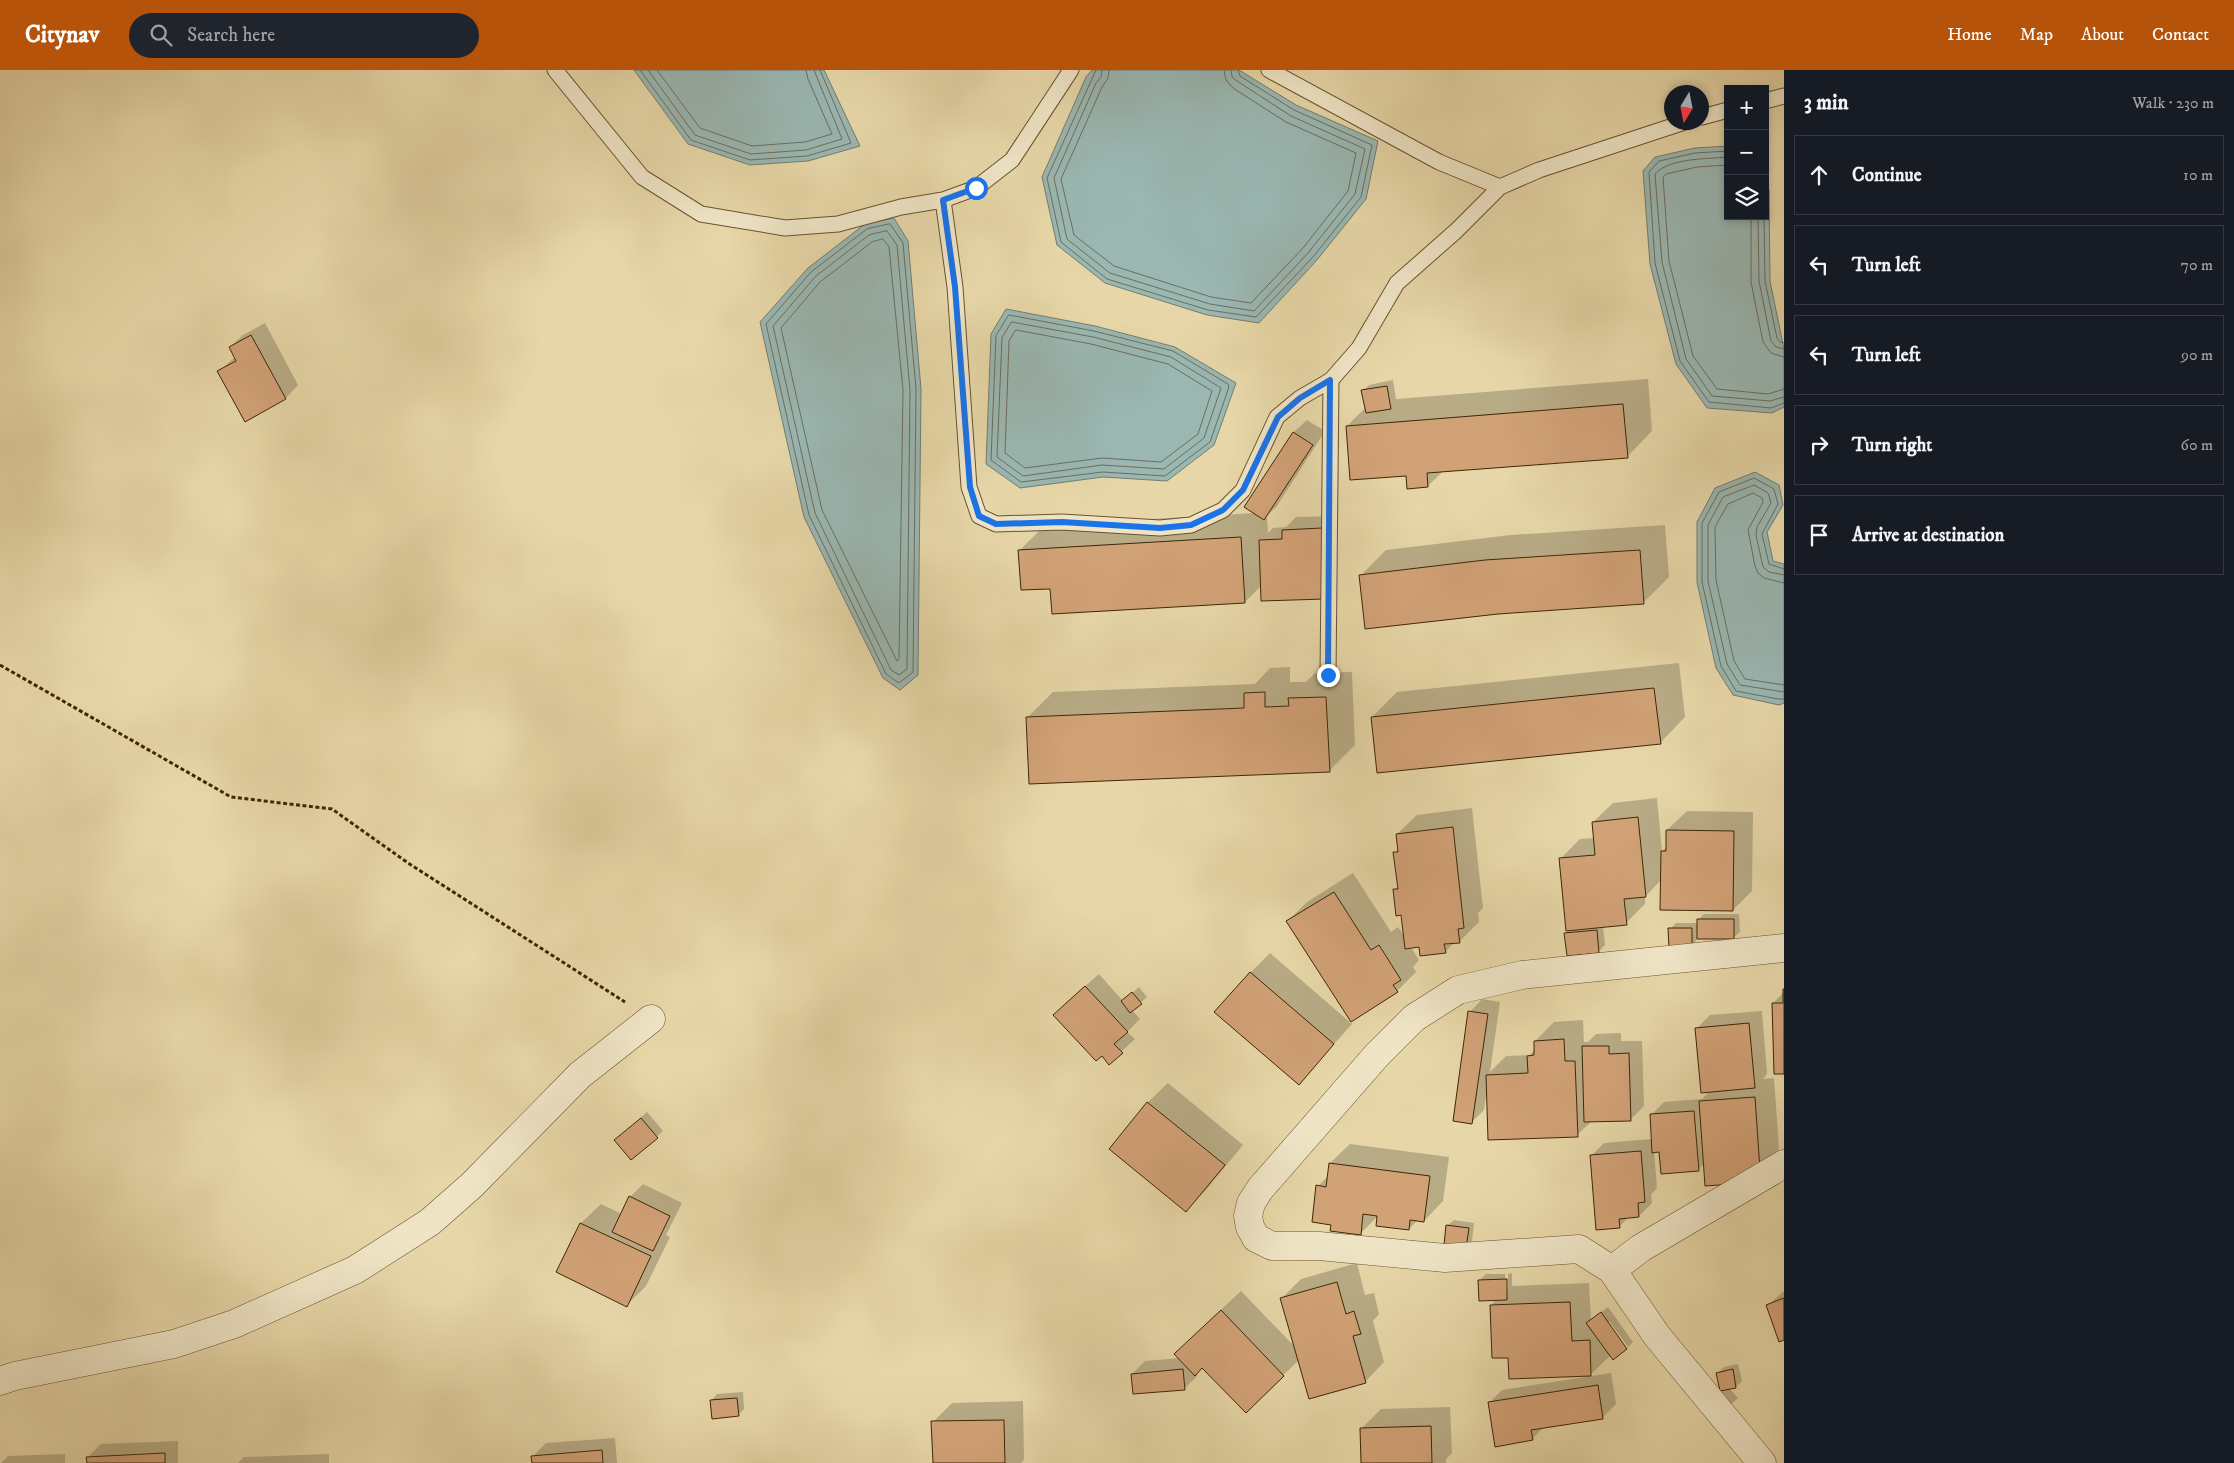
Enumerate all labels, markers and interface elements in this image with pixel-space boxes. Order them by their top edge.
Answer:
search box [129,13,479,58]
text: Citynav [25,20,99,50]
icon: search [147,21,175,49]
text: Search here [187,24,275,47]
text: Home [1947,24,1992,46]
text: Map [2020,24,2053,46]
text: About [2081,24,2124,46]
text: Contact [2152,24,2209,46]
north arrow [1664,85,1709,130]
map controls [1724,85,1769,220]
button: + [1724,85,1769,130]
text: 3 min [1804,90,1849,116]
text: Walk · 230 m [2132,93,2214,113]
button: − [1724,130,1769,175]
icon: ahead [1805,161,1833,189]
text: Continue [1852,164,1922,187]
text: 10 m [2183,165,2213,185]
button: layers [1724,175,1769,220]
route start [965,177,988,200]
icon: left [1805,251,1833,279]
text: Turn left [1852,254,1921,277]
text: 70 m [2181,255,2213,275]
icon: left [1805,341,1833,369]
text: Turn left [1852,344,1921,367]
text: 90 m [2181,345,2213,365]
icon: right [1805,431,1833,459]
text: Turn right [1852,434,1932,457]
text: 60 m [2181,435,2213,455]
icon: arrive [1805,521,1833,549]
text: Arrive at destination [1852,524,2004,547]
route end [1317,664,1340,687]

